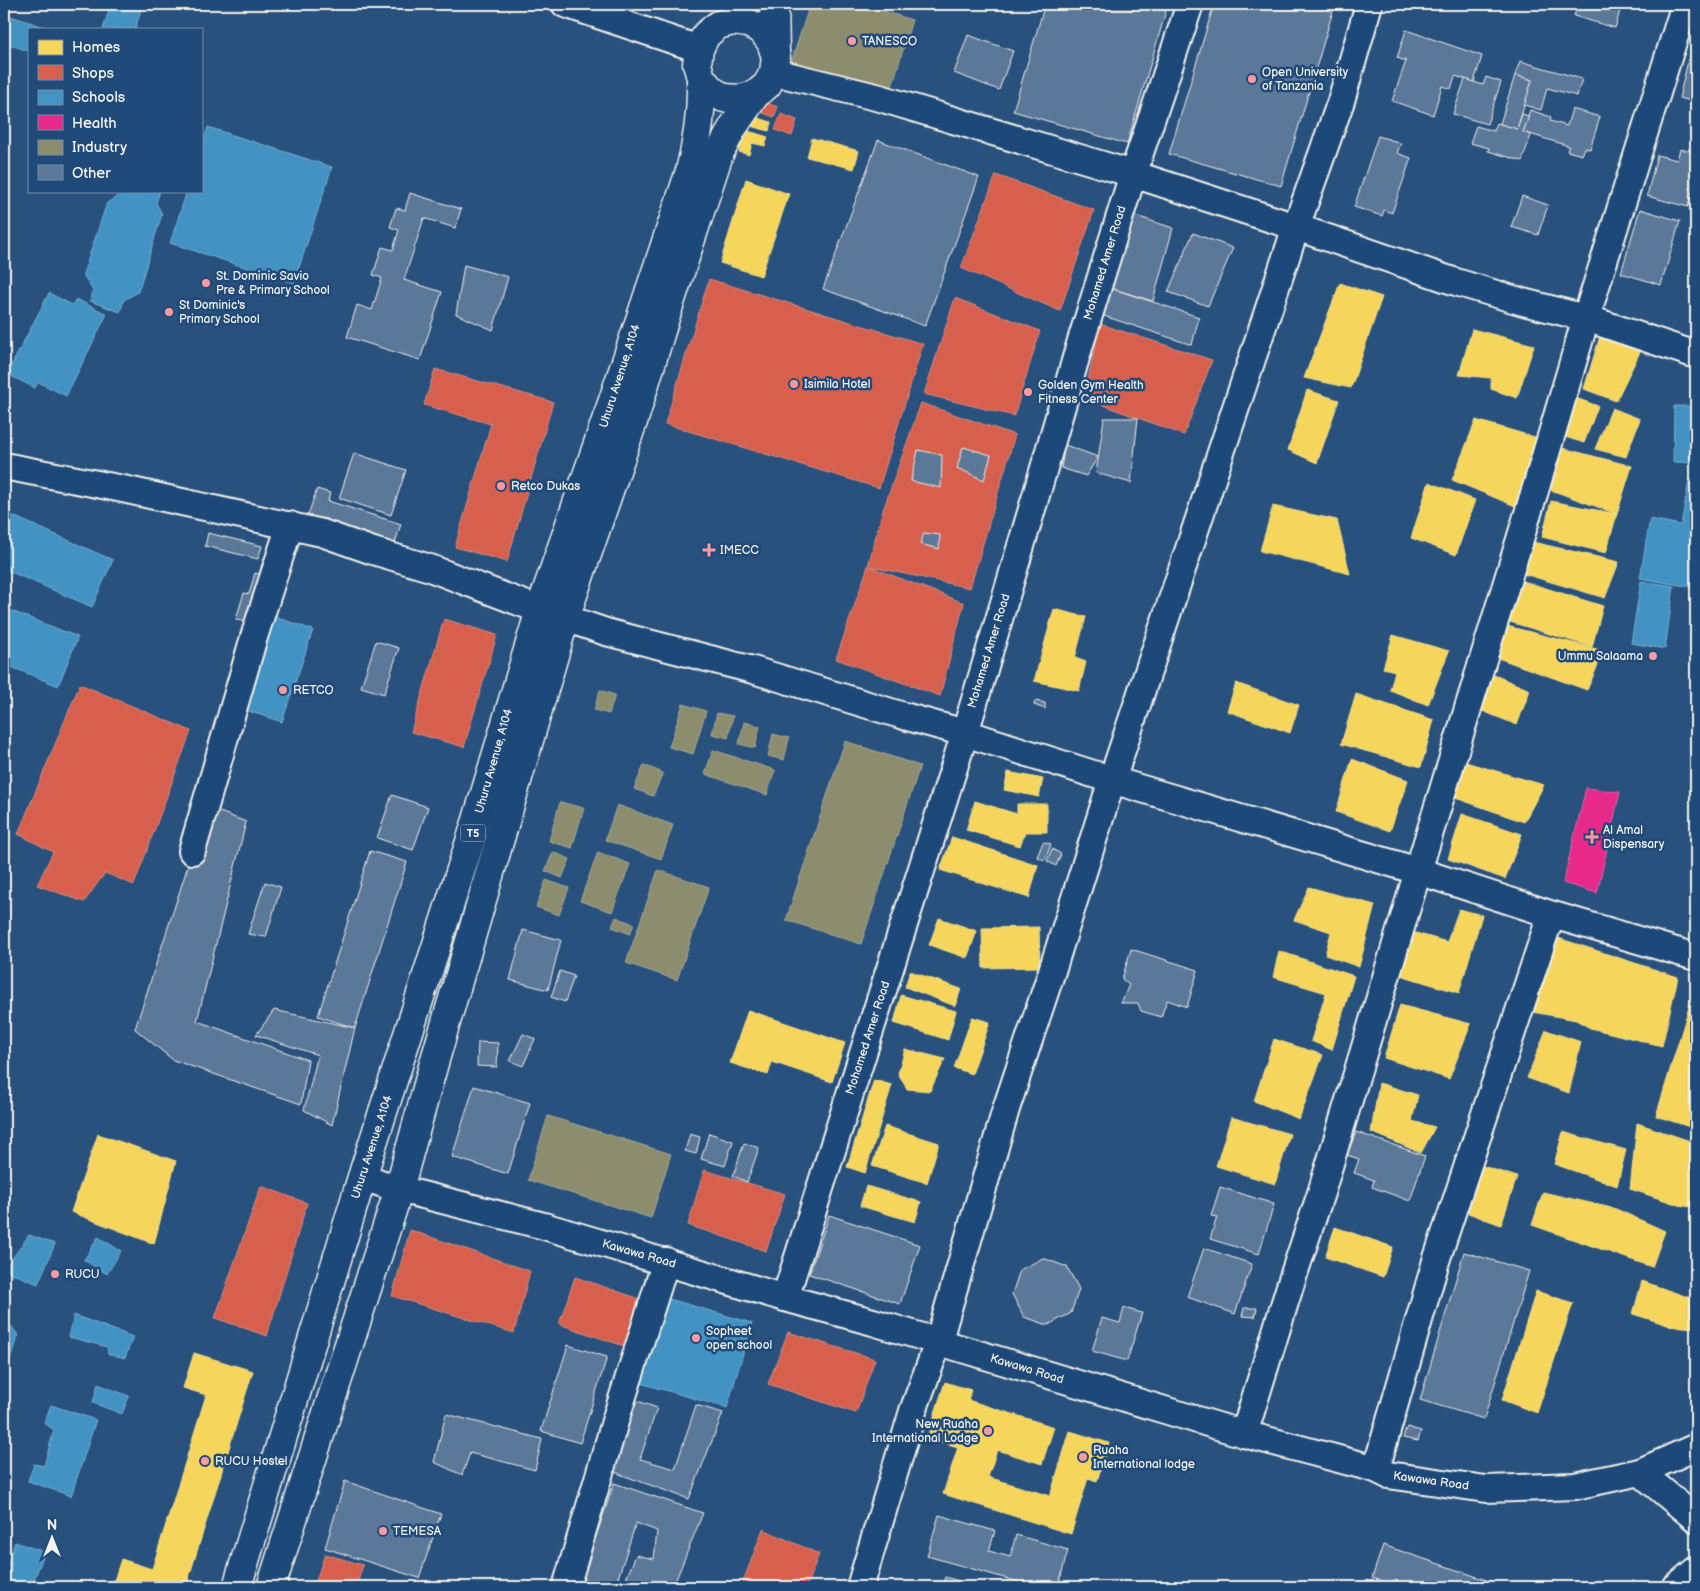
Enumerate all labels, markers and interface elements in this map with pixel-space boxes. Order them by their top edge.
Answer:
legend [28,28,202,192]
place label: TANESCO [862,34,917,49]
marker: TANESCO [846,35,858,47]
text: Homes [72,38,121,57]
text: Shops [72,64,115,83]
place label: Open University of Tanzania [1262,65,1349,94]
marker: Open University of Tanzania [1246,73,1258,85]
text: Schools [72,88,126,107]
text: Health [72,114,117,133]
text: Industry [72,138,127,157]
text: Other [72,164,111,183]
street label: Mohamed Amer Road [1080,204,1130,322]
place label: St. Dominic Savio Pre & Primary School [216,269,330,298]
marker: St. Dominic Savio Pre & Primary School [200,277,212,289]
place label: St Dominic's Primary School [179,298,260,327]
marker: St Dominic's Primary School [163,306,175,318]
street label: Uhuru Avenue, A104 [596,322,644,430]
place label: Isimila Hotel [804,377,870,392]
marker: Isimila Hotel [788,378,800,390]
place label: Golden Gym Health Fitness Center [1038,378,1144,407]
marker: Golden Gym Health Fitness Center [1022,386,1034,398]
place label: Retco Dukas [511,479,580,494]
marker: Retco Dukas [495,480,507,492]
marker: IMECC [702,543,716,557]
place label: IMECC [720,543,759,558]
street label: Mohamed Amer Road [964,592,1014,710]
place label: Ummu Salaama [1558,649,1643,664]
marker: Ummu Salaama [1647,650,1659,662]
place label: RETCO [293,683,334,698]
marker: RETCO [277,684,289,696]
street label: Uhuru Avenue, A104 [472,706,516,815]
place label: Al Amal Dispensary [1603,823,1665,852]
road number: T5 [460,824,486,841]
marker: Al Amal Dispensary [1585,830,1599,844]
street label: Mohamed Amer Road [843,979,894,1097]
street label: Uhuru Avenue, A104 [348,1093,396,1201]
street label: Kawawa Road [600,1236,678,1272]
place label: RUCU [65,1267,100,1282]
marker: RUCU [49,1268,61,1280]
place label: Sopheet open school [706,1324,772,1353]
marker: Sopheet open school [690,1332,702,1344]
street label: Kawawa Road [988,1351,1066,1387]
place label: New Ruaha International Lodge [872,1417,978,1446]
marker: New Ruaha International Lodge [982,1425,994,1437]
place label: Ruaha International lodge [1093,1443,1195,1472]
marker: Ruaha International lodge [1077,1451,1089,1463]
place label: RUCU Hostel [215,1454,288,1469]
marker: RUCU Hostel [199,1455,211,1467]
street label: Kawawa Road [1392,1468,1470,1494]
north arrow [28,1514,78,1564]
text: N [47,1517,57,1534]
place label: TEMESA [393,1524,442,1539]
marker: TEMESA [377,1525,389,1537]

